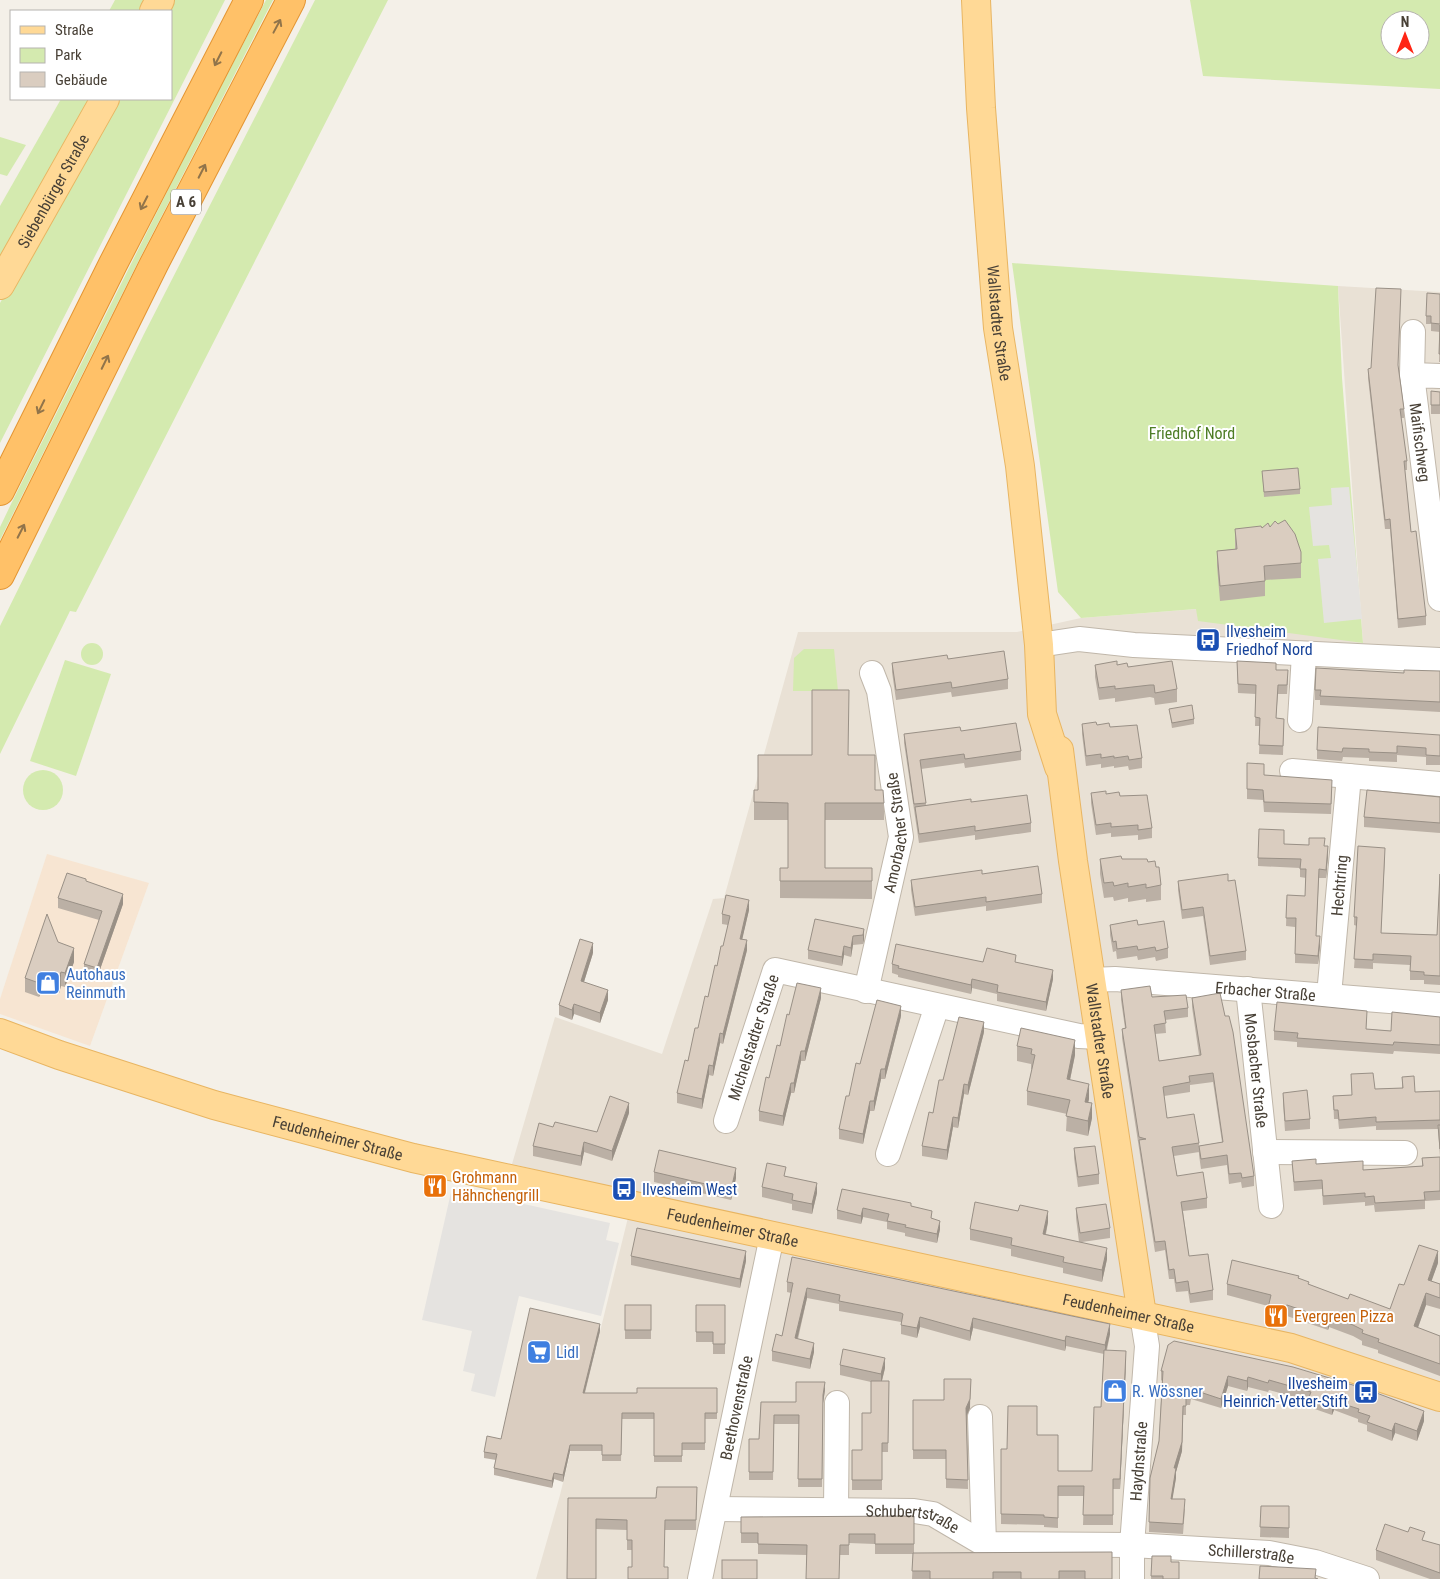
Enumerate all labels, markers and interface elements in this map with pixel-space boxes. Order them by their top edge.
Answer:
legend [10,10,172,100]
north arrow [1380,10,1430,60]
text: N [1401,14,1409,30]
one-way arrow [273,19,282,34]
text: Straße [55,21,94,39]
text: Park [55,46,82,64]
one-way arrow [213,51,222,66]
text: Gebäude [55,71,107,89]
street label: Siebenbürger Straße [13,131,93,251]
one-way arrow [197,163,207,178]
road number: A 6 [171,190,201,214]
one-way arrow [139,196,149,211]
street label: Wallstadter Straße [984,264,1016,382]
one-way arrow [101,355,111,370]
one-way arrow [36,400,46,415]
street label: Maifischweg [1406,402,1435,483]
park label: Friedhof Nord [1149,424,1235,443]
one-way arrow [17,524,26,539]
place label: Ilvesheim Friedhof Nord [1226,622,1313,659]
bus stop icon: Ilvesheim Friedhof Nord [1195,627,1221,653]
street label: Amorbacher Straße [879,771,910,895]
street label: Hechtring [1327,854,1351,917]
place label: Autohaus Reinmuth [66,965,126,1002]
shop icon: Autohaus Reinmuth [35,970,61,996]
street label: Michelstadter Straße [724,972,783,1103]
street label: Erbacher Straße [1215,978,1316,1005]
street label: Wallstadter Straße [1082,982,1119,1100]
street label: Mosbacher Straße [1241,1012,1272,1129]
street label: Feudenheimer Straße [271,1112,405,1164]
place label: Grohmann Hähnchengrill [452,1168,539,1205]
restaurant icon: Grohmann Hähnchengrill [422,1173,448,1199]
bus stop icon: Ilvesheim West [611,1176,637,1202]
place label: Ilvesheim West [642,1180,738,1199]
street label: Feudenheimer Straße [665,1204,800,1251]
street label: Feudenheimer Straße [1061,1289,1196,1336]
restaurant icon: Evergreen Pizza [1263,1303,1289,1329]
place label: Evergreen Pizza [1294,1307,1394,1326]
supermarket icon: Lidl [526,1339,552,1365]
place label: Lidl [556,1343,579,1362]
street label: Beethovenstraße [716,1354,756,1462]
place label: Ilvesheim Heinrich-Vetter-Stift [1223,1374,1348,1411]
shop icon: R. Wössner [1102,1378,1128,1404]
bus stop icon: Ilvesheim Heinrich-Vetter-Stift [1353,1379,1379,1405]
place label: R. Wössner [1132,1382,1203,1401]
street label: Haydnstraße [1126,1421,1151,1502]
street label: Schubertstraße [866,1501,963,1537]
street label: Schillerstraße [1207,1540,1296,1567]

